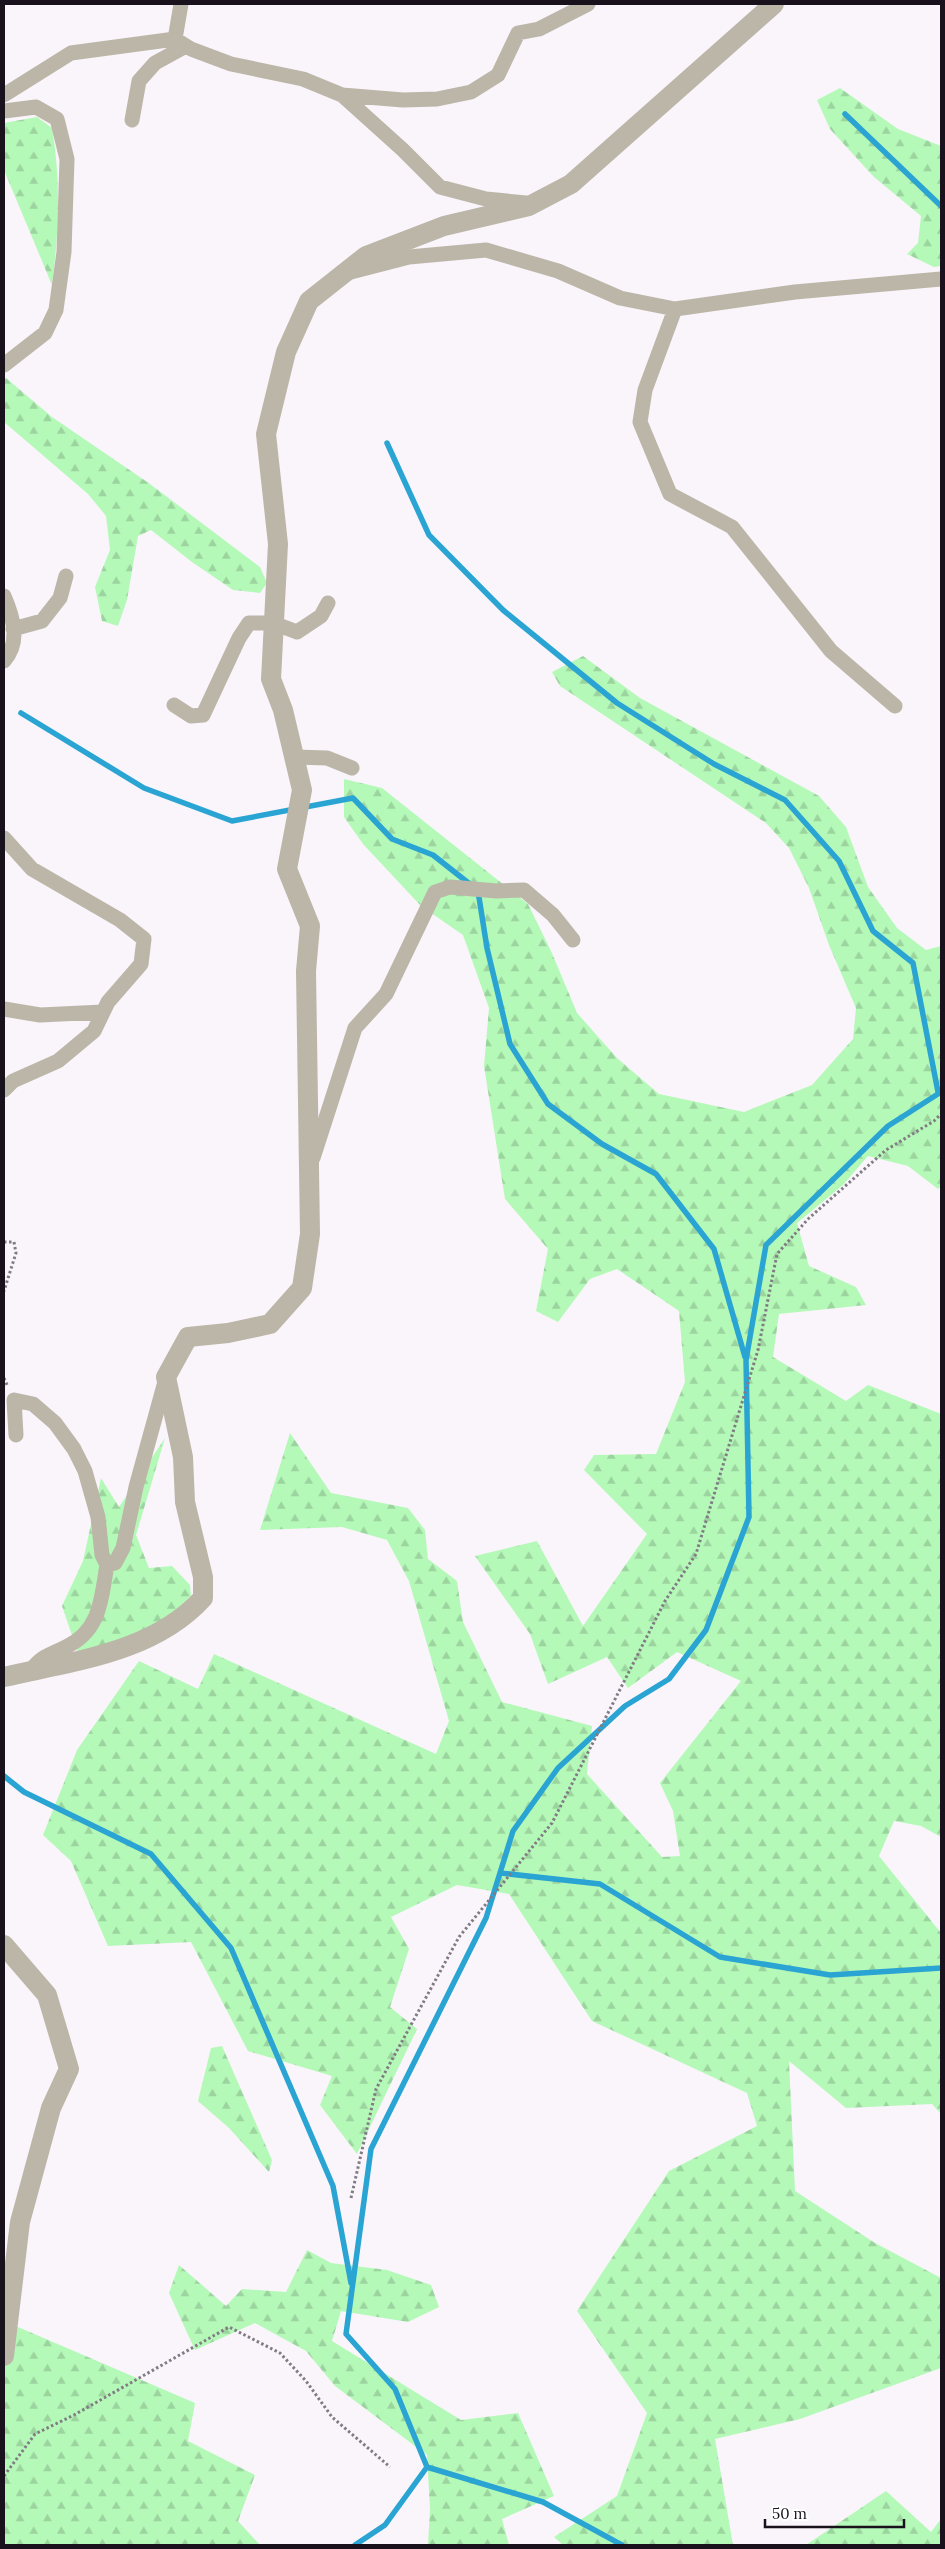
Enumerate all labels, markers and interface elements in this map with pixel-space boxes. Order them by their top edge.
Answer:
scale bar [765,2496,904,2528]
text: 50 m [772,2504,807,2523]

